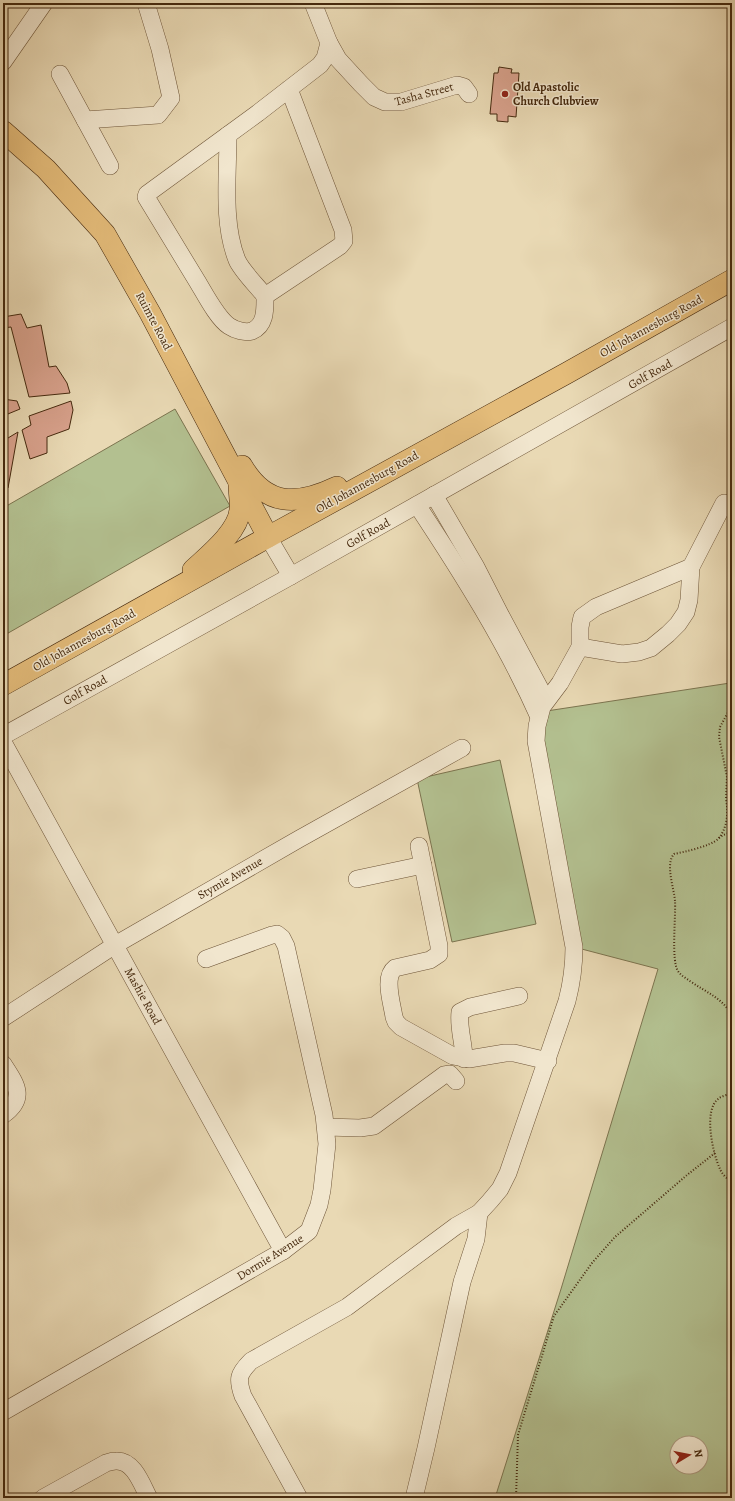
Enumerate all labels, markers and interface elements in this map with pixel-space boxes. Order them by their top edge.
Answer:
street label: Tasha Street [393,78,455,110]
place label: Old Apastolic Church Clubview [513,79,599,109]
marker: Old Apastolic Church Clubview [500,89,510,99]
street label: Ruimte Road [132,289,176,353]
street label: Old Johannesburg Road [597,291,706,361]
street label: Golf Road [625,355,675,393]
street label: Old Johannesburg Road [313,447,422,517]
street label: Golf Road [343,514,393,552]
street label: Old Johannesburg Road [30,605,139,675]
street label: Golf Road [60,671,110,709]
street label: Stymie Avenue [195,853,265,903]
street label: Mashie Road [121,965,166,1028]
street label: Dormie Avenue [234,1230,306,1284]
north arrow [669,1435,709,1475]
text: N [690,1448,706,1459]

